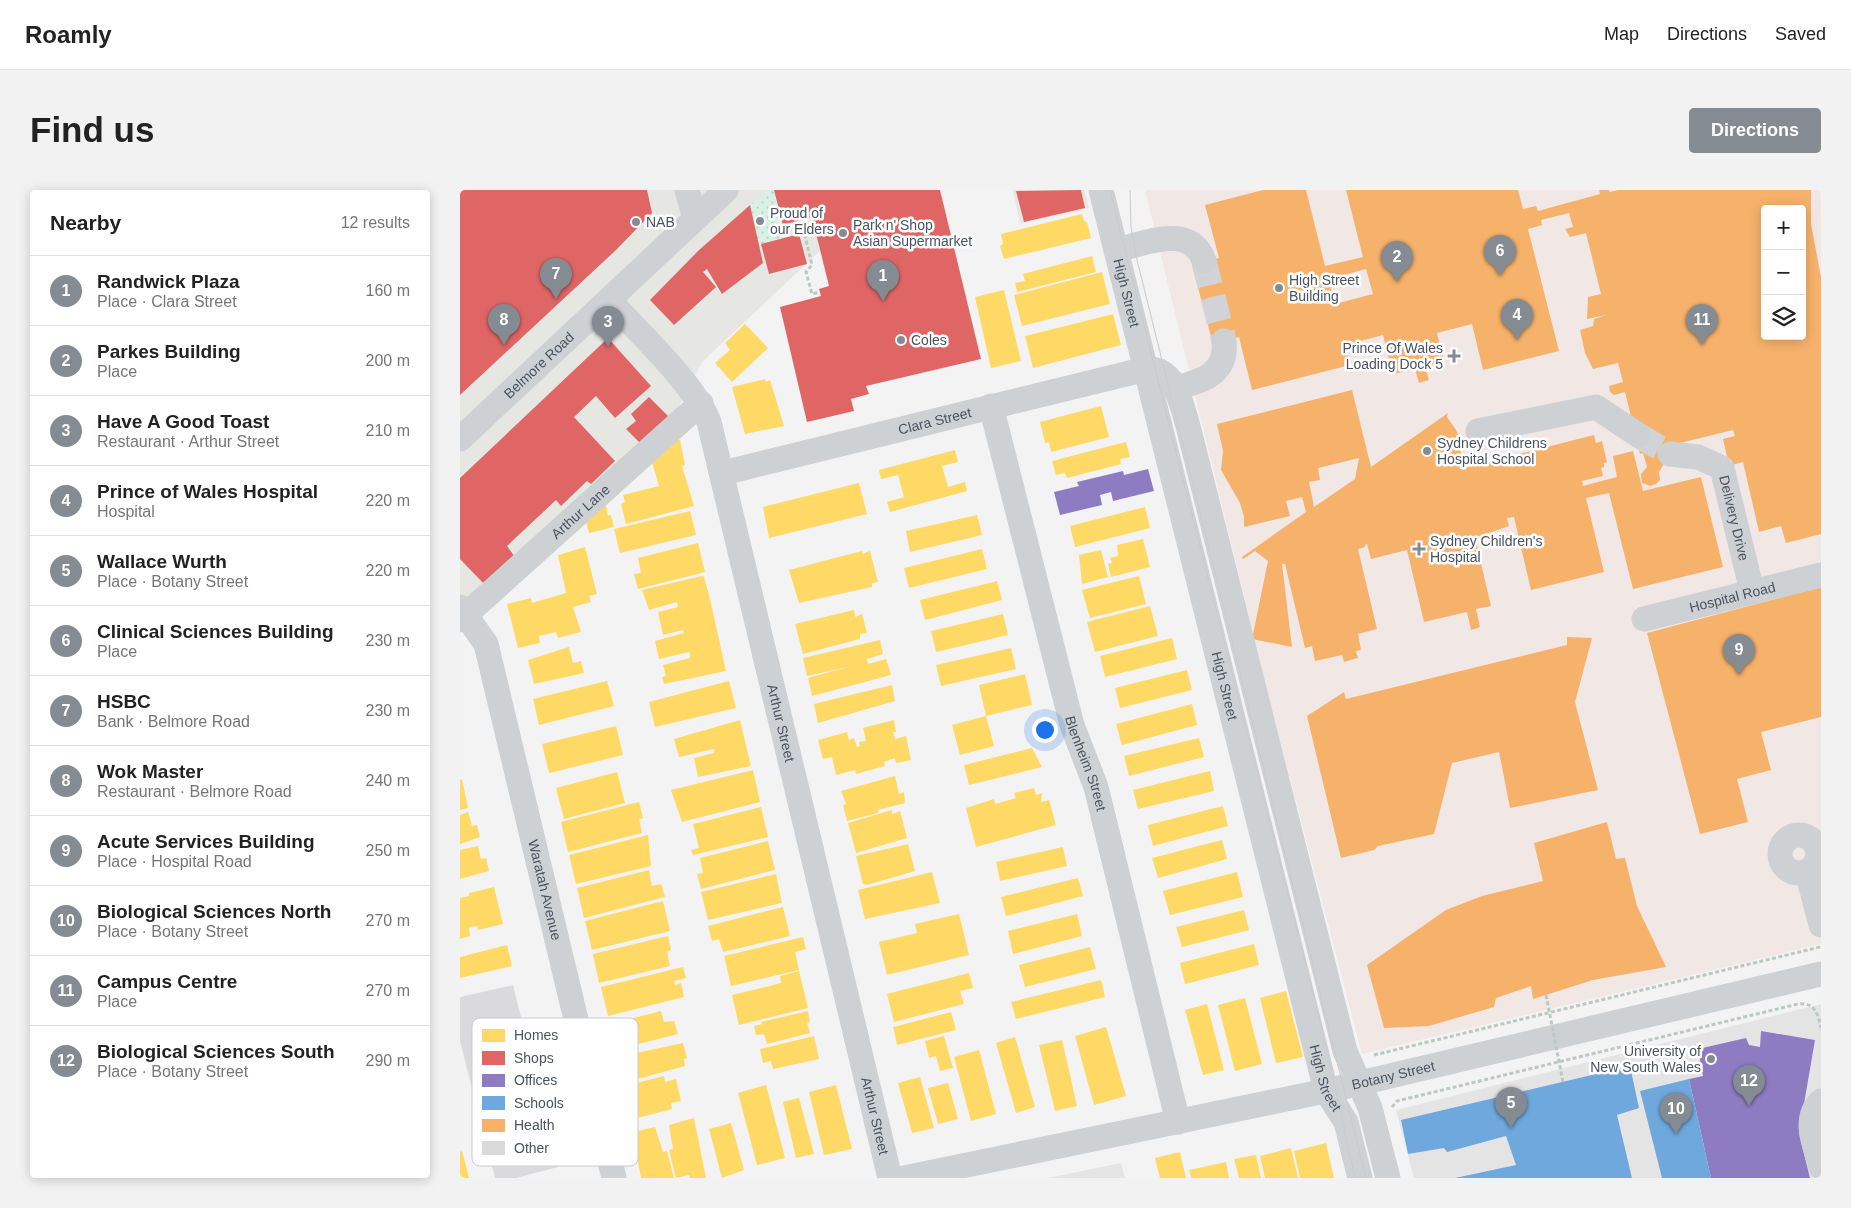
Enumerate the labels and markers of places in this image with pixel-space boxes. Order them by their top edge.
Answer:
place label: Proud of our Elders [770,205,834,237]
place label: NAB [646,214,675,230]
marker: Proud of our Elders [754,215,766,227]
marker: NAB [630,216,642,228]
place label: Park n' Shop Asian Supermarket [853,217,972,249]
marker: Park n' Shop Asian Supermarket [837,227,849,239]
pin: 6 [1484,235,1516,276]
pin: 2 [1381,241,1413,282]
pin: 7 [540,258,572,299]
pin: 1 [867,260,899,301]
place label: High Street Building [1289,272,1359,304]
marker: High Street Building [1273,282,1285,294]
pin: 4 [1501,299,1533,340]
pin: 8 [488,304,520,345]
pin: 11 [1686,304,1718,345]
pin: 3 [592,306,624,347]
place label: Coles [911,332,947,348]
marker: Coles [895,334,907,346]
place label: Prince Of Wales Loading Dock 5 [1342,340,1443,372]
marker: Prince Of Wales Loading Dock 5 [1447,349,1461,363]
place label: Sydney Childrens Hospital School [1437,435,1547,467]
marker: Sydney Childrens Hospital School [1421,445,1433,457]
place label: Sydney Children's Hospital [1430,533,1542,565]
marker: Sydney Children's Hospital [1412,542,1426,556]
pin: 9 [1723,634,1755,675]
place label: University of New South Wales [1590,1043,1701,1075]
marker: University of New South Wales [1705,1053,1717,1065]
pin: 12 [1733,1065,1765,1106]
pin: 5 [1495,1087,1527,1128]
pin: 10 [1660,1093,1692,1134]

